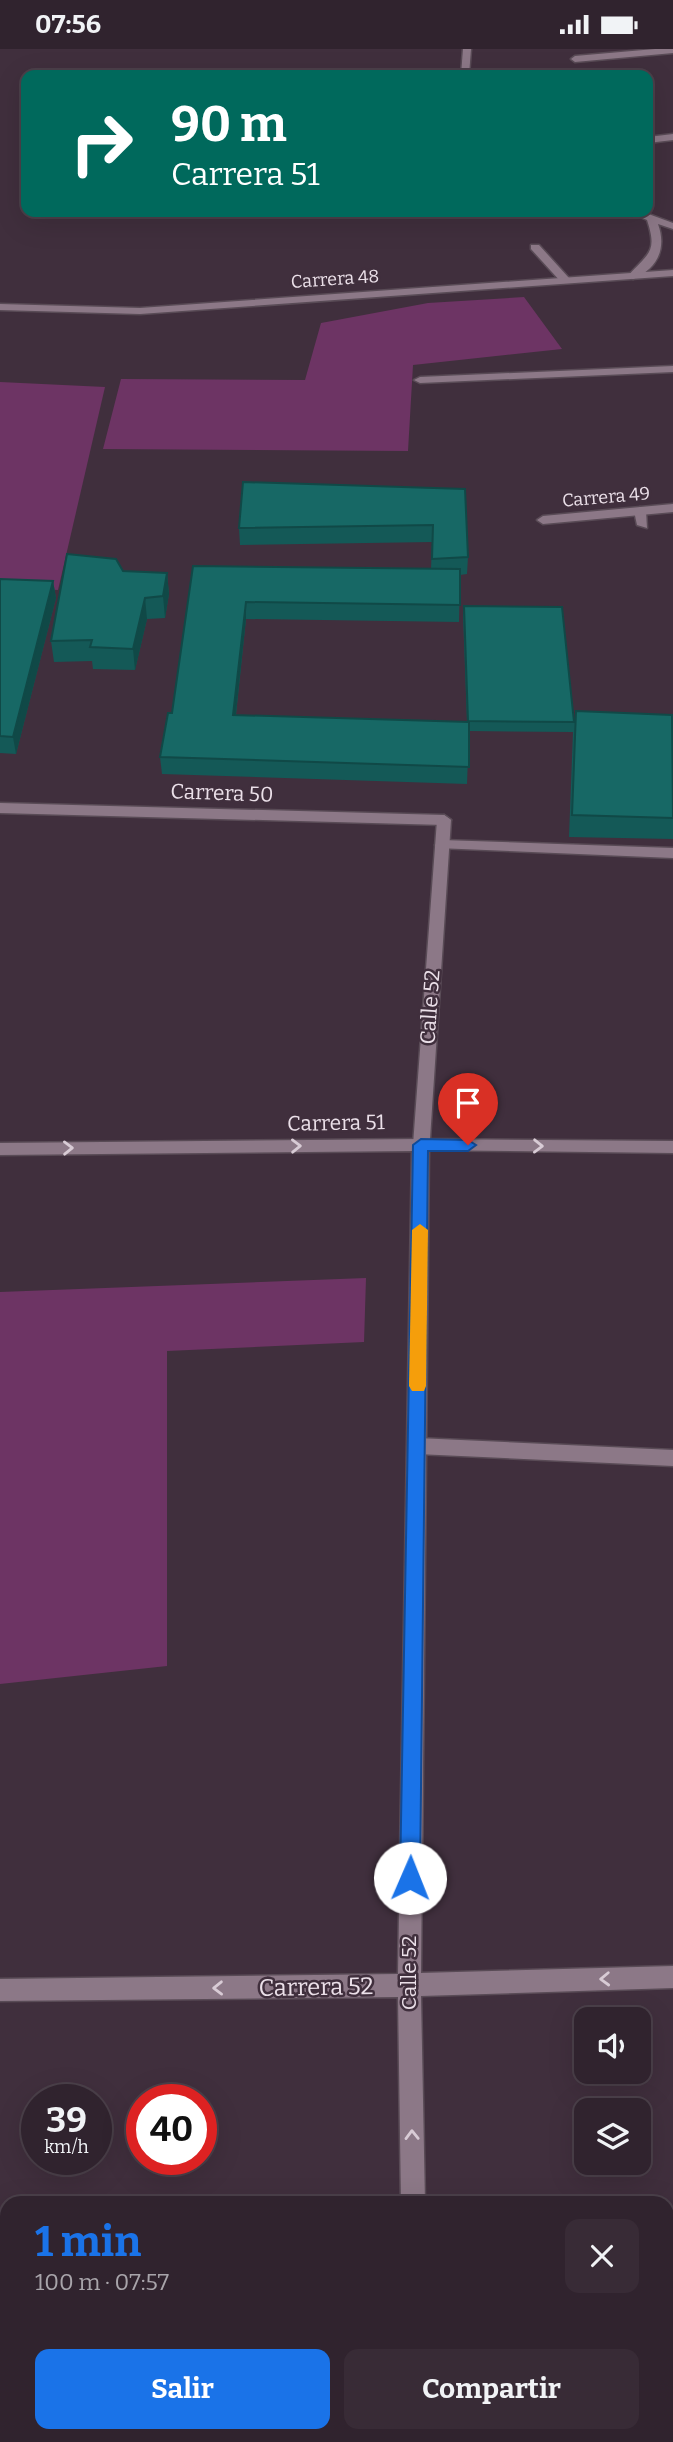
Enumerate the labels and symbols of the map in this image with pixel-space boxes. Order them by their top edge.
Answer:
street label: Carrera 48 [290,265,380,293]
street label: Carrera 49 [561,482,651,512]
street label: Carrera 50 [170,778,274,808]
street label: Calle 52 [414,969,446,1045]
pin [438,1073,498,1145]
street label: Carrera 51 [287,1109,386,1137]
one-way arrow [291,1138,301,1154]
one-way arrow [533,1138,544,1154]
one-way arrow [63,1140,74,1156]
position arrow [373,1841,447,1915]
street label: Calle 52 [396,1936,422,2010]
street label: Carrera 52 [258,1972,374,2002]
one-way arrow [599,1972,610,1987]
one-way arrow [212,1980,223,1996]
speed limit sign: 40 [126,2084,217,2175]
one-way arrow [404,2129,420,2140]

